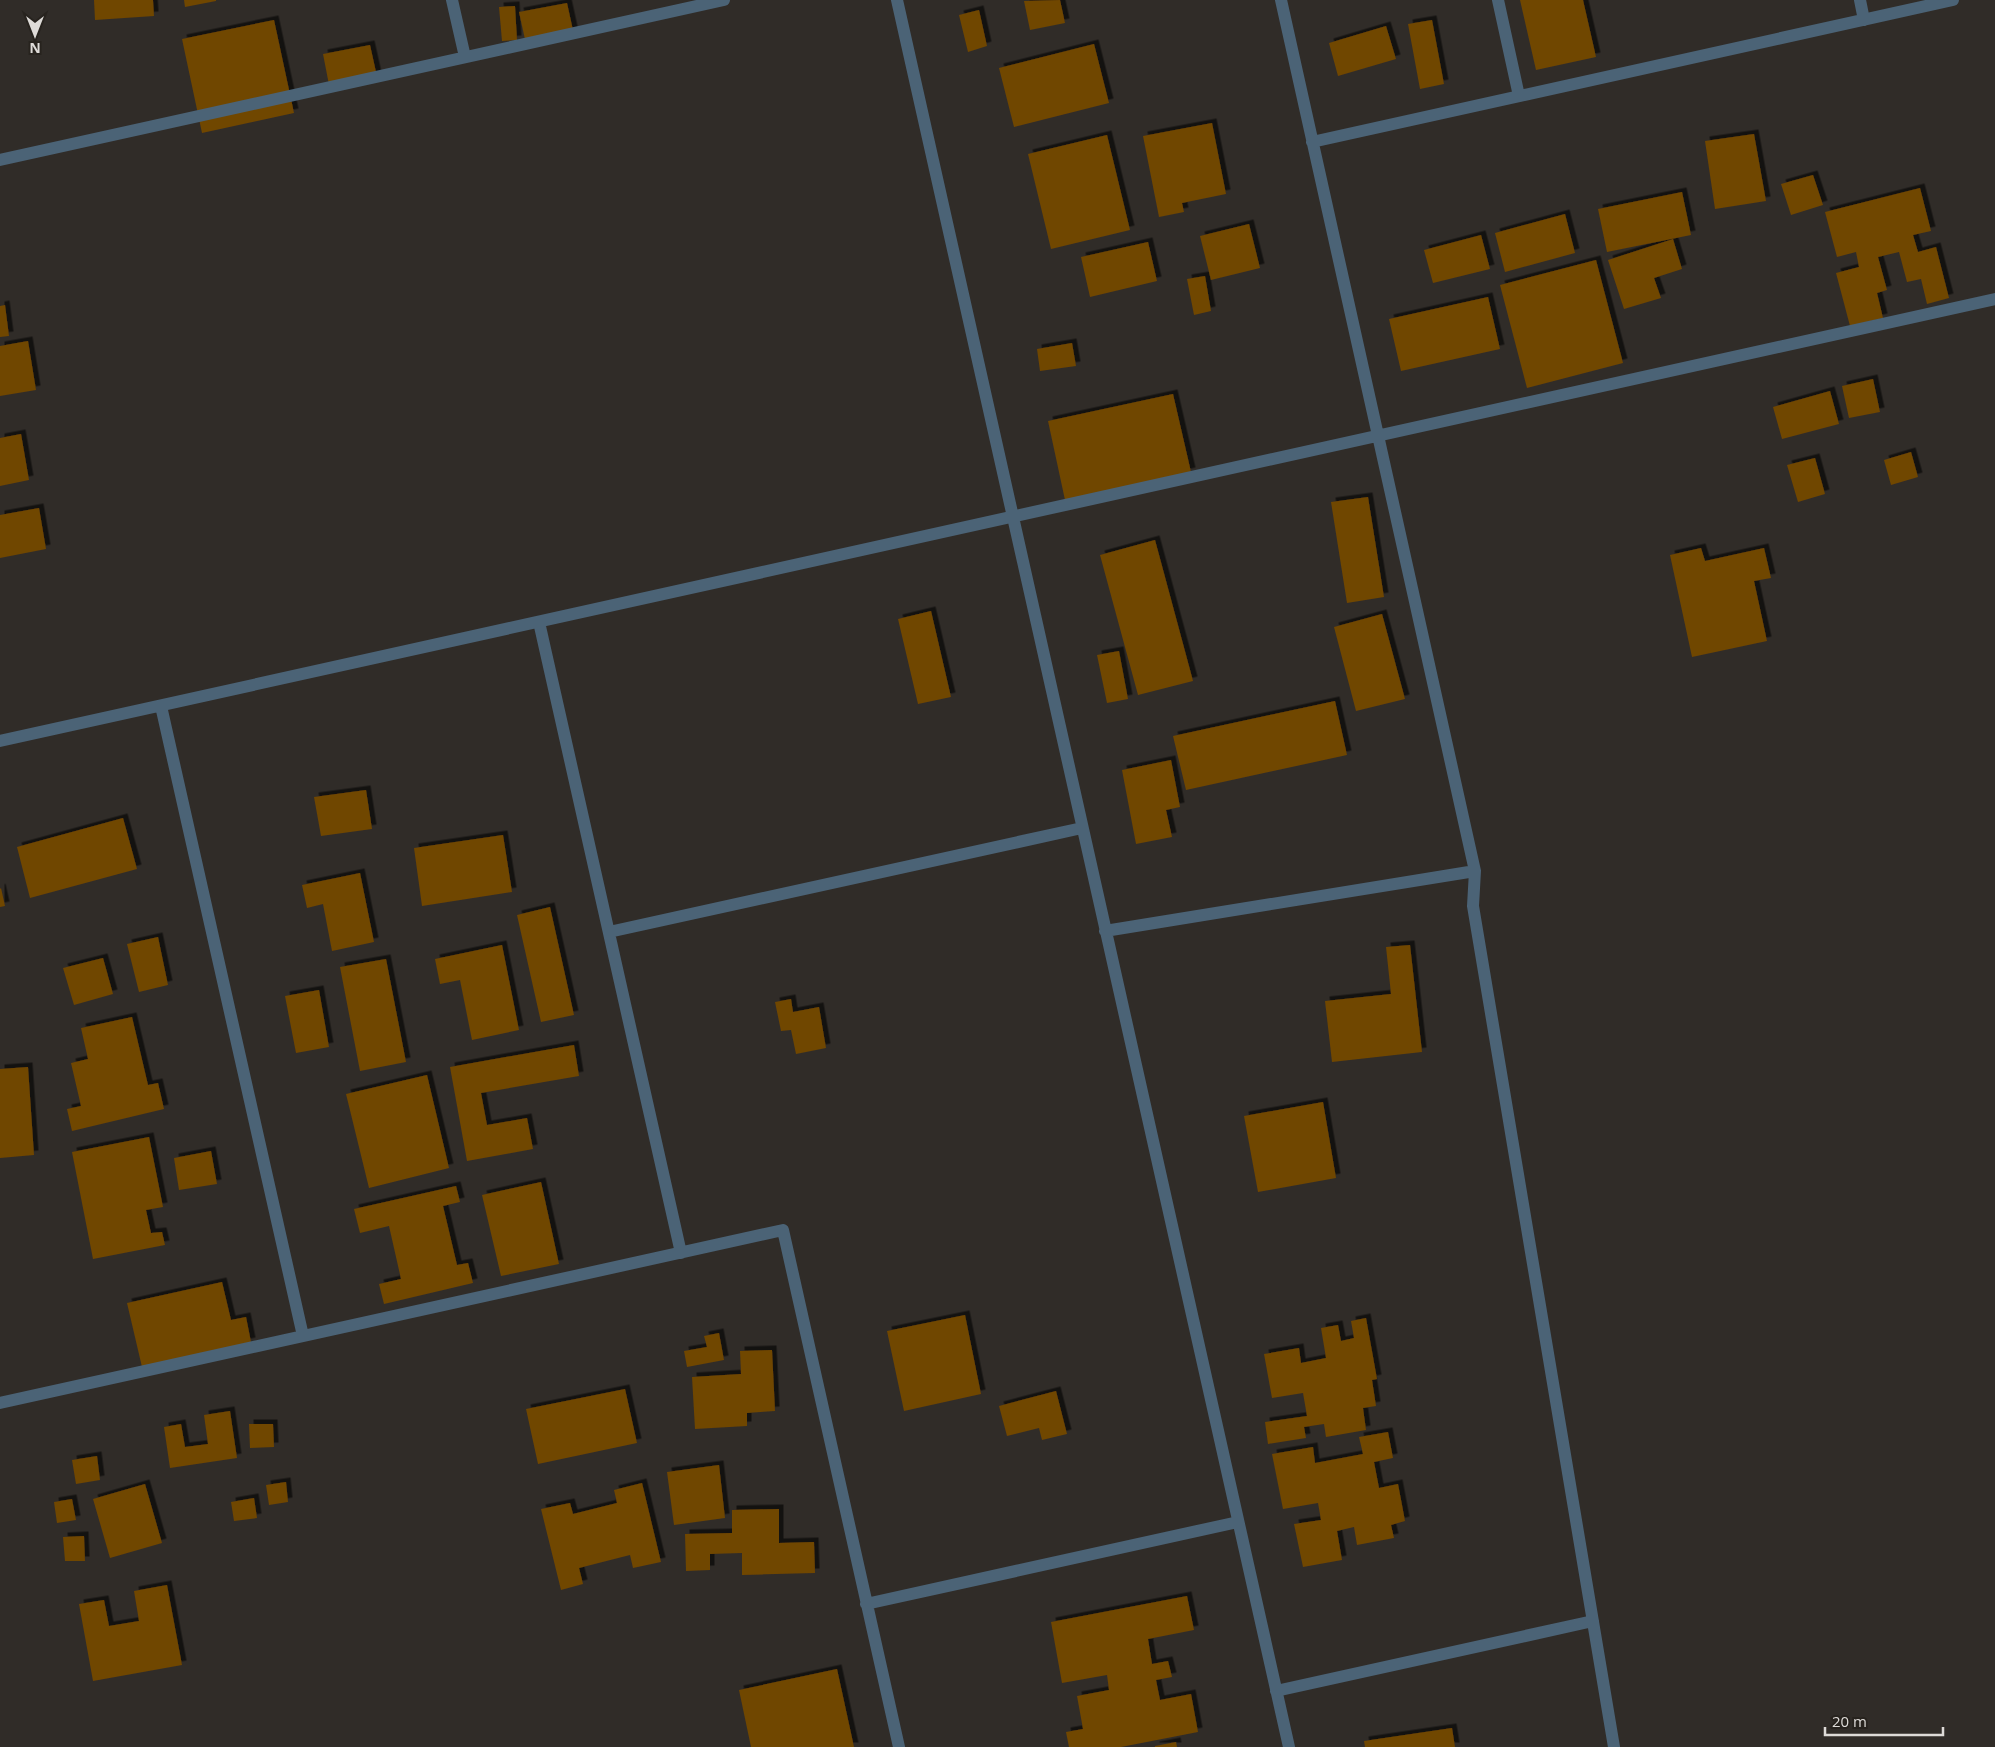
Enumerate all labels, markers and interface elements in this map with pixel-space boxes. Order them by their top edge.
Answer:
north arrow [10,10,60,60]
text: N [29,39,41,58]
scale bar [1825,1704,1942,1736]
text: 20 m [1832,1711,1867,1731]

